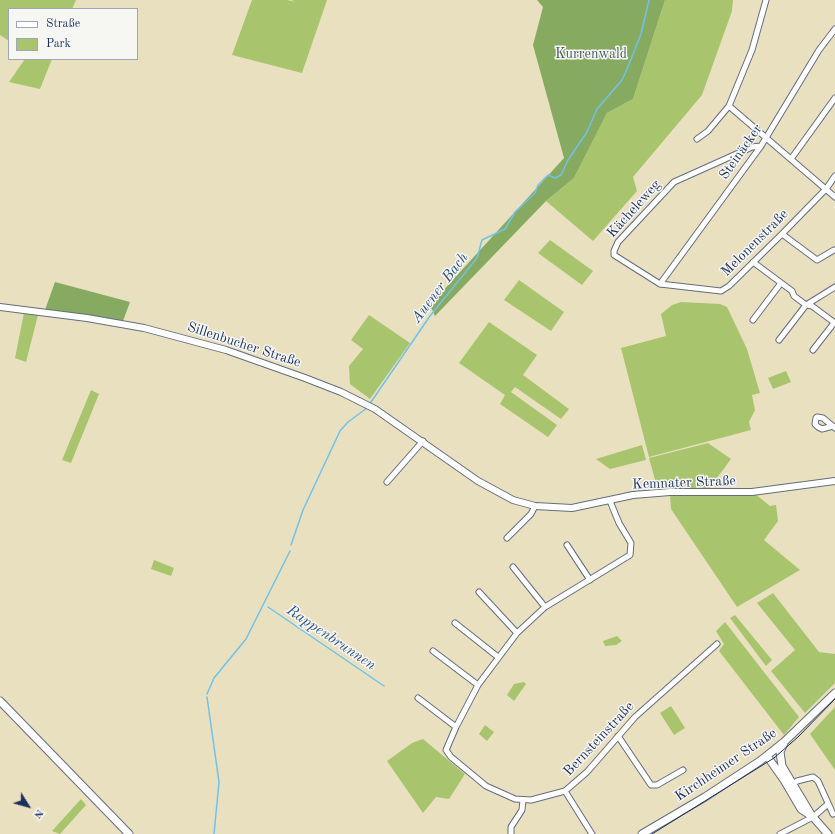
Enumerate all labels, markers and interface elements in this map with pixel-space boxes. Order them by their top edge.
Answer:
legend [8,8,138,60]
text: Straße [46,18,80,30]
text: Park [46,38,71,50]
park label: Kurrenwald [555,46,627,62]
street label: Steinäcker [716,121,766,183]
street label: Kächeleweg [604,177,664,241]
street label: Melonenstraße [718,206,792,280]
water label: Auener Bach [408,249,472,327]
street label: Sillenbucher Straße [185,319,303,371]
street label: Kemnater Straße [632,473,736,493]
water label: Rappenbrunnen [283,601,379,675]
street label: Bernsteinstraße [560,698,638,780]
street label: Kirchheimer Straße [672,725,780,805]
north arrow [8,786,48,826]
text: N [31,807,45,820]

